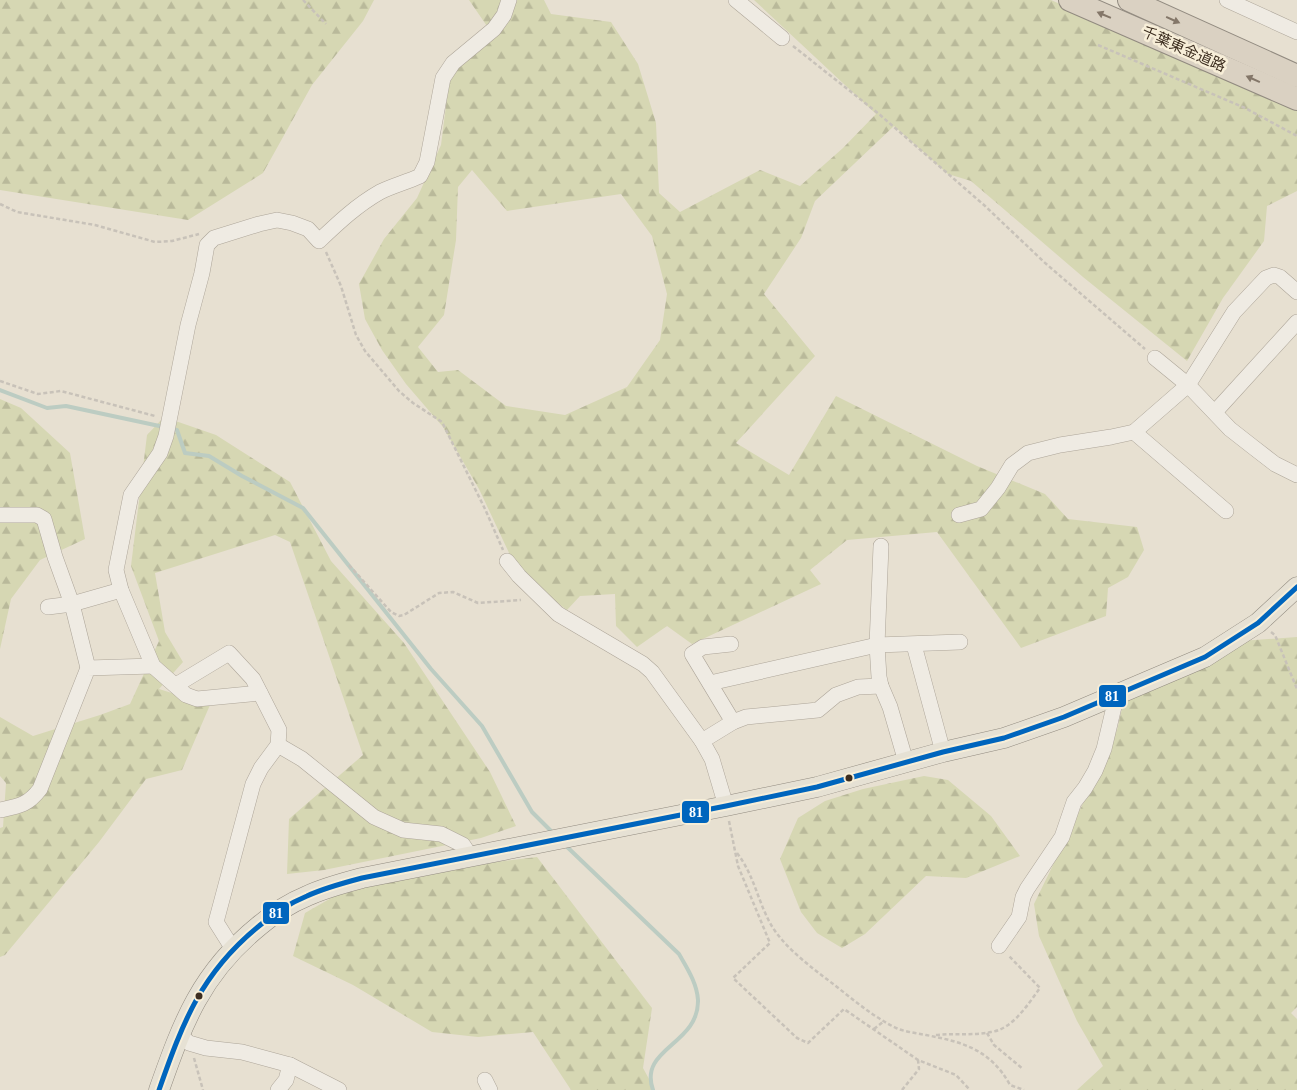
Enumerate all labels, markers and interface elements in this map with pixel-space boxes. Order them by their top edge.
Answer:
one-way arrow [1097,10,1111,18]
one-way arrow [1166,16,1180,24]
street label: 千葉東金道路 [1140,23,1228,75]
one-way arrow [1246,75,1260,83]
line badge: 81 [1098,684,1127,708]
text: 81 [1105,689,1119,704]
unlabelled marker [844,773,854,783]
line badge: 81 [681,800,710,824]
text: 81 [689,805,703,820]
line badge: 81 [262,901,290,925]
text: 81 [269,906,283,921]
unlabelled marker [194,991,204,1001]

